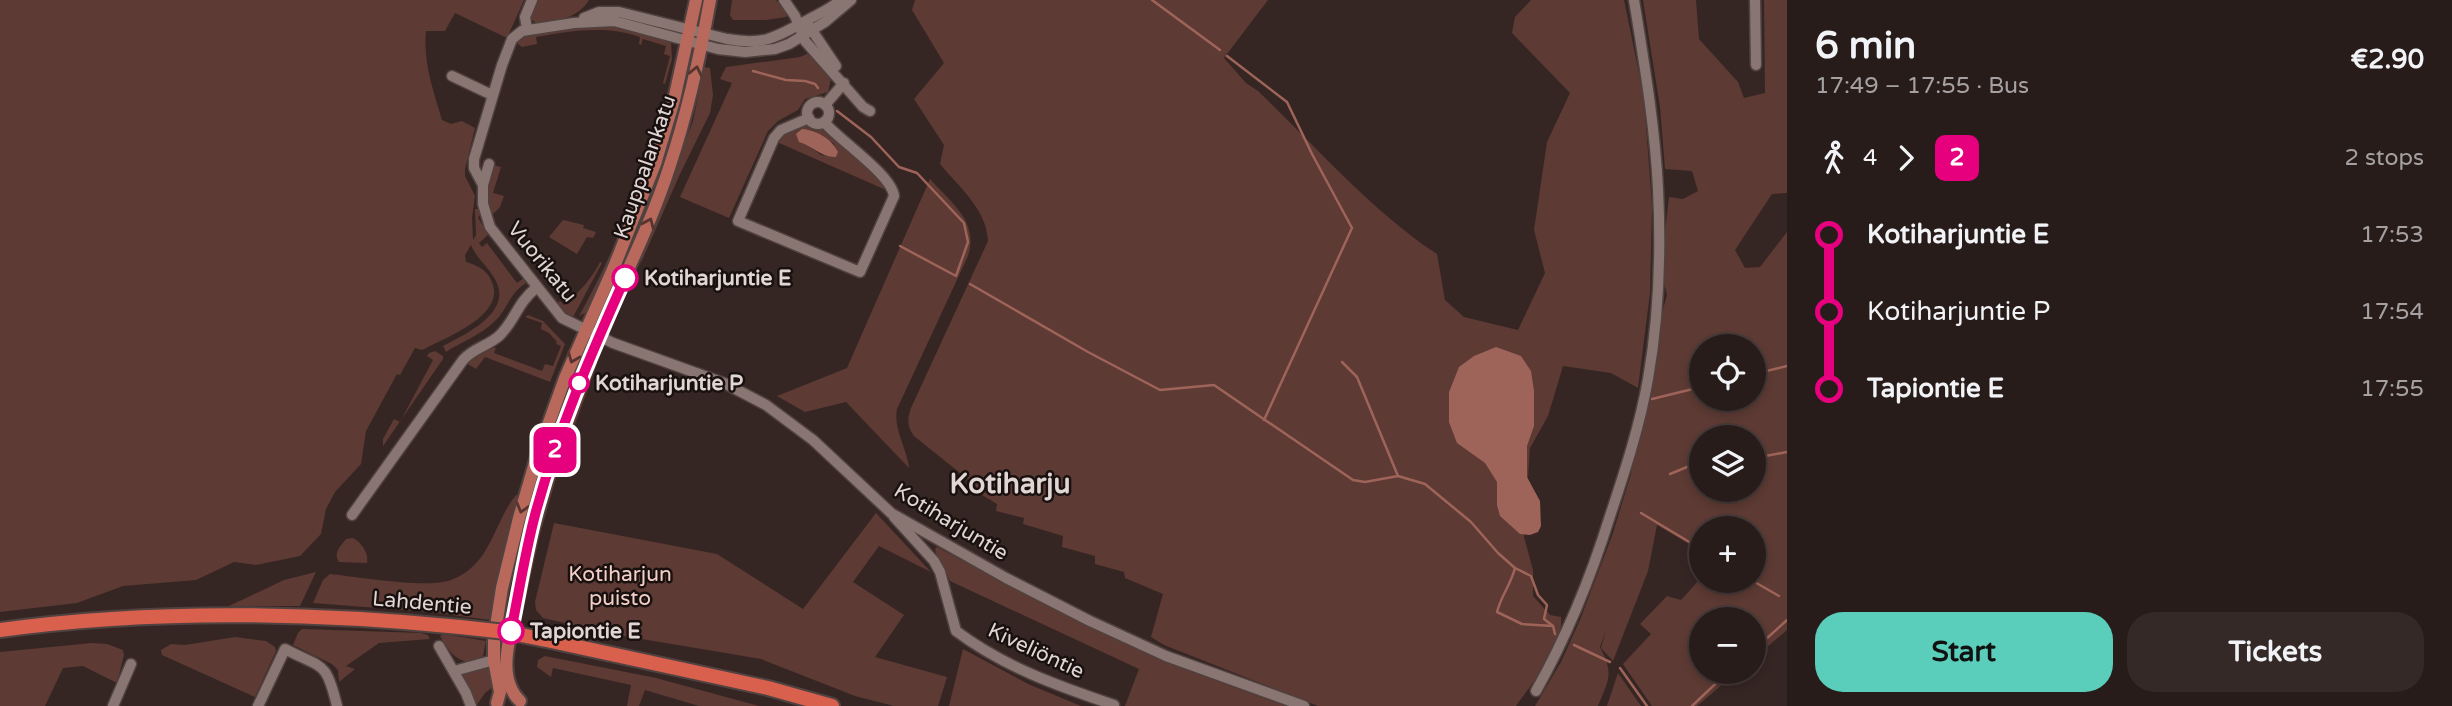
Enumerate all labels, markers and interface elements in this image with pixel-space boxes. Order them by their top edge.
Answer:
text: 6 min [1815,23,1916,69]
text: €2.90 [2351,44,2424,75]
one-way arrow [688,65,703,77]
text: 17:49 – 17:55 · Bus [1815,72,2029,100]
street label: Kauppalankatu [609,92,681,242]
icon: walk [1815,139,1853,177]
icon: forward [1887,139,1925,177]
text: 2 [1949,143,1965,172]
text: 4 [1863,144,1877,172]
text: 2 stops [2344,144,2424,172]
street label: Vuorikatu [502,217,582,307]
one-way arrow [640,217,654,229]
text: Kotiharjuntie E [1867,219,2049,250]
text: 17:53 [2360,221,2424,249]
marker: Kotiharjuntie E [612,265,638,291]
place label: Kotiharjuntie E [644,266,791,291]
text: Kotiharjuntie P [1867,296,2050,327]
text: 17:54 [2360,298,2424,326]
map controls [1689,334,1766,684]
button: locate [1689,334,1766,411]
one-way arrow [567,350,581,363]
place label: Kotiharjuntie P [595,371,743,396]
marker: Kotiharjuntie P [569,373,589,393]
text: Tapiontie E [1867,373,2004,404]
text: 17:55 [2360,375,2424,403]
button: layers [1689,425,1766,502]
line badge: 2 [532,427,578,473]
text: 2 [547,435,563,464]
district label: Kotiharju [949,467,1071,501]
street label: Kotiharjuntie [890,478,1013,566]
one-way arrow [515,502,530,514]
button: + [1689,516,1766,593]
park label: Kotiharjun puisto [568,562,672,611]
street label: Lahdentie [371,586,473,620]
button: − [1689,607,1766,684]
button: Start [1815,612,2113,692]
button: Tickets [2127,612,2424,692]
marker: Tapiontie E [498,618,524,644]
street label: Kiveliöntie [984,618,1088,684]
place label: Tapiontie E [529,619,641,644]

